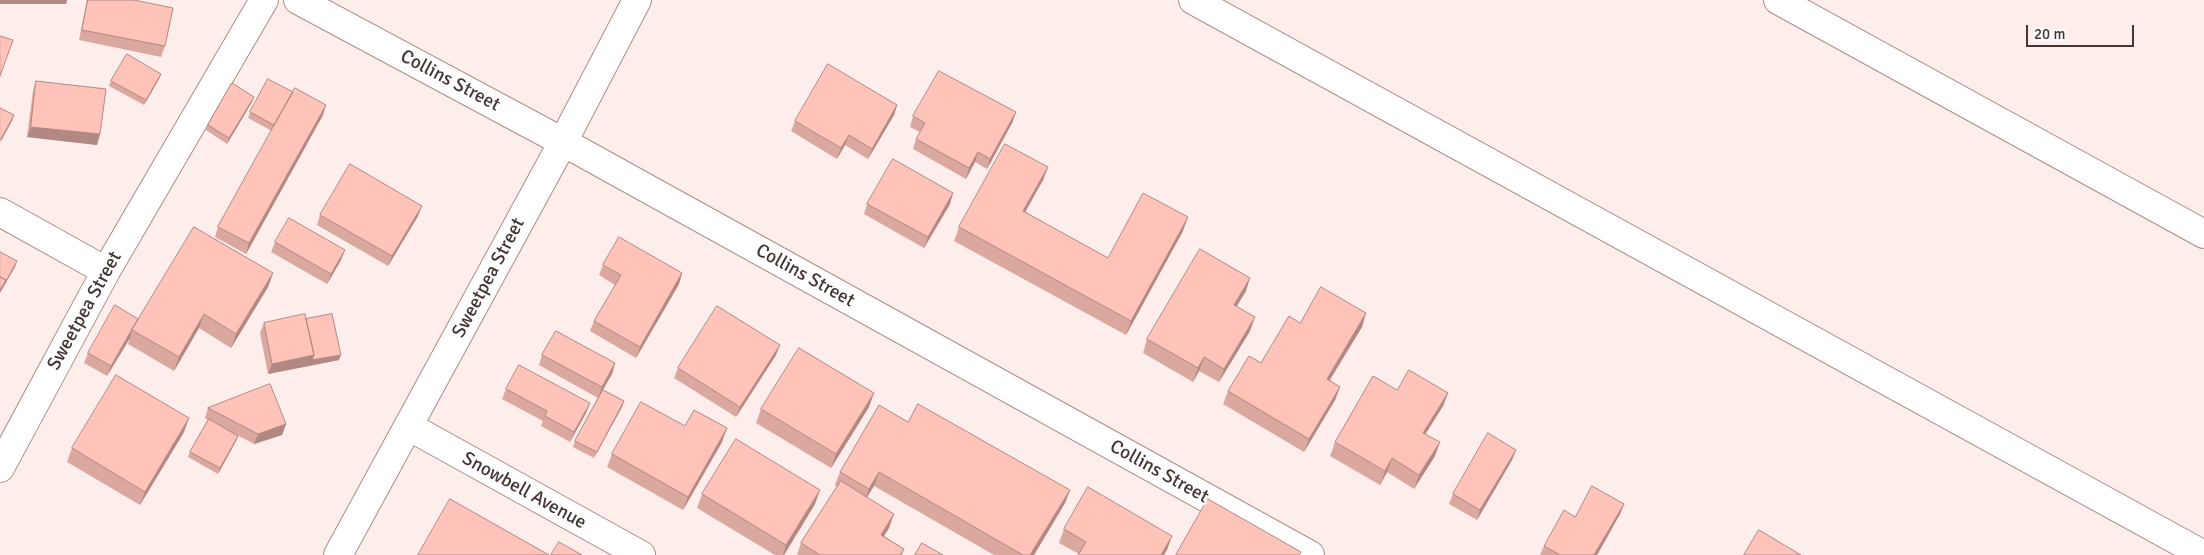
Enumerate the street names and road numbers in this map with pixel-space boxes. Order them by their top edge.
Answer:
street label: Collins Street [396,45,504,117]
street label: Sweetpea Street [448,214,530,342]
street label: Collins Street [752,239,858,313]
street label: Sweetpea Street [43,248,127,374]
street label: Collins Street [1106,435,1212,509]
street label: Snowbell Avenue [458,447,590,535]

